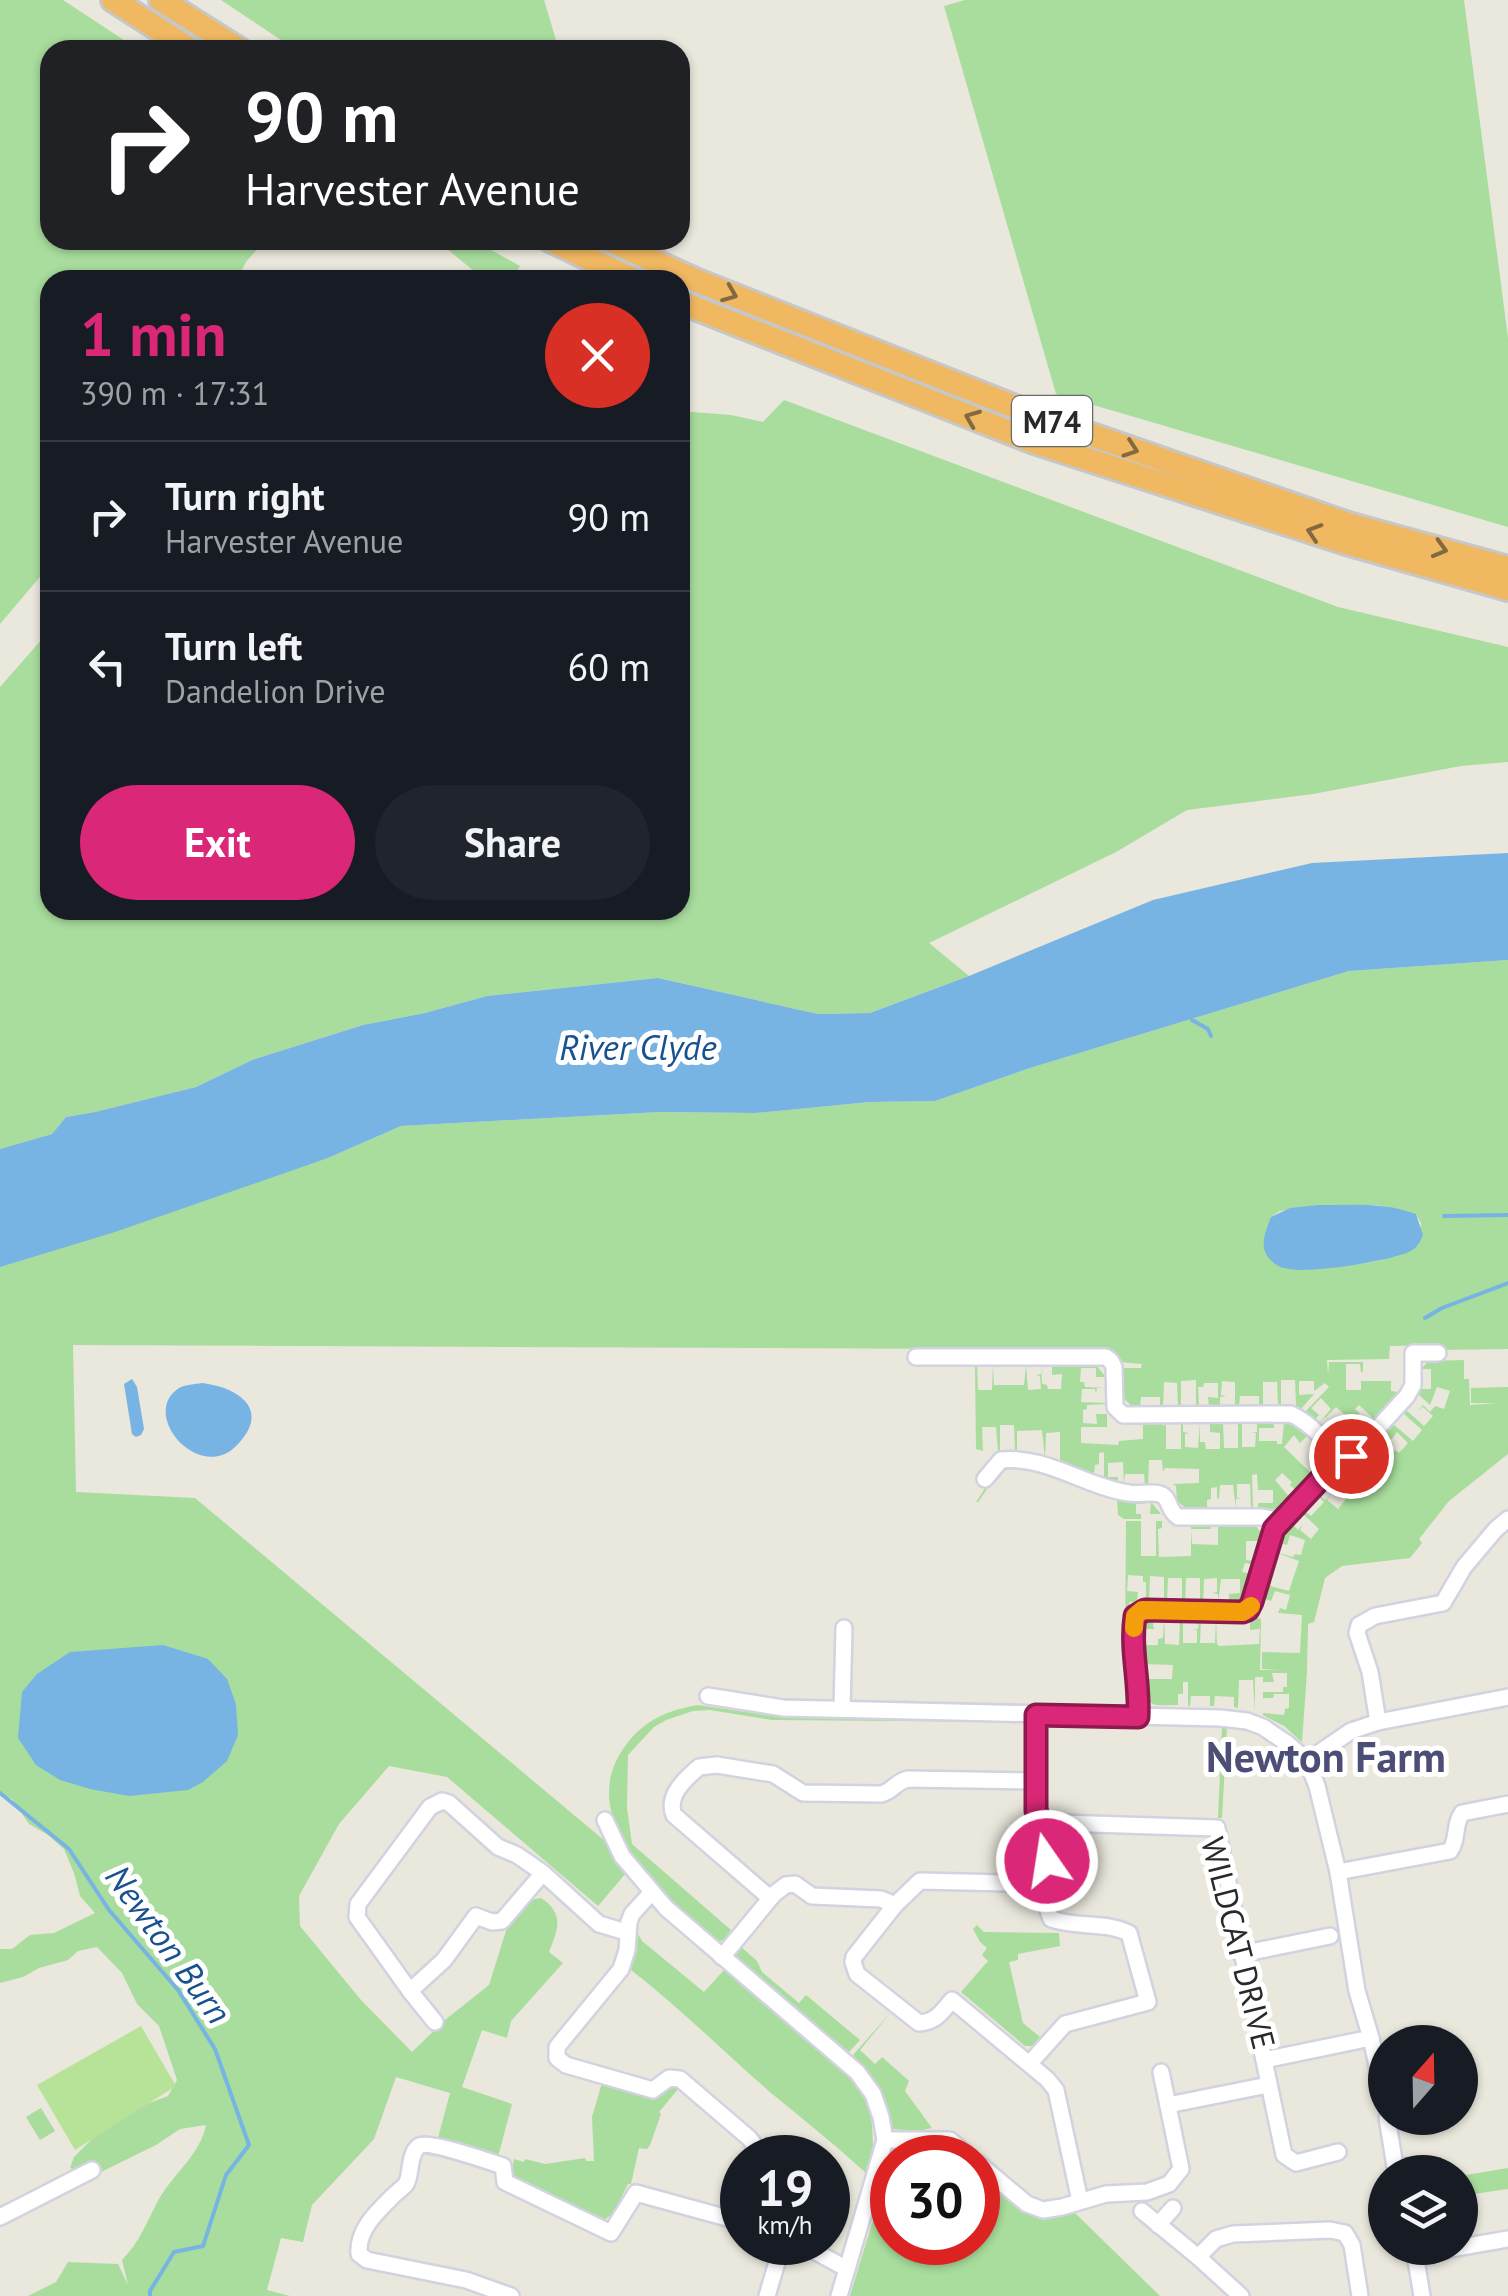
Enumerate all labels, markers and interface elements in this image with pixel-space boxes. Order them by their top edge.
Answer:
text: 90 m [245,71,398,161]
icon: right [80,80,210,210]
text: Harvester Avenue [245,159,580,217]
one-way arrow [720,283,738,303]
text: 1 min [80,295,226,373]
button: close [545,303,650,408]
text: 390 m · 17:31 [80,372,269,414]
road number: M74 [1012,396,1092,446]
one-way arrow [965,409,982,430]
one-way arrow [1122,437,1139,457]
text: Turn right [165,471,325,520]
icon: right [80,489,135,544]
text: 90 m [568,492,650,541]
text: Harvester Avenue [165,520,403,562]
one-way arrow [1306,524,1323,544]
one-way arrow [1431,538,1448,559]
text: Turn left [165,621,302,670]
icon: left [80,639,135,694]
text: 60 m [568,642,650,691]
text: Dandelion Drive [165,670,386,712]
button: Exit [80,785,355,900]
button: Share [375,785,650,900]
water label: River Clyde [559,1024,717,1070]
pin [1309,1414,1394,1499]
icon: arrive [1324,1429,1379,1484]
district label: Newton Farm [1206,1729,1446,1784]
position arrow [995,1809,1099,1913]
street label: WILDCAT DRIVE [1192,1833,1286,2053]
water label: Newton Burn [96,1855,242,2033]
north arrow [1368,2025,1478,2135]
map controls [1368,2025,1478,2265]
speed limit sign: 30 [870,2135,1000,2265]
text: 19 [757,2155,813,2220]
button: layers [1368,2155,1478,2265]
text: km/h [758,2209,812,2241]

